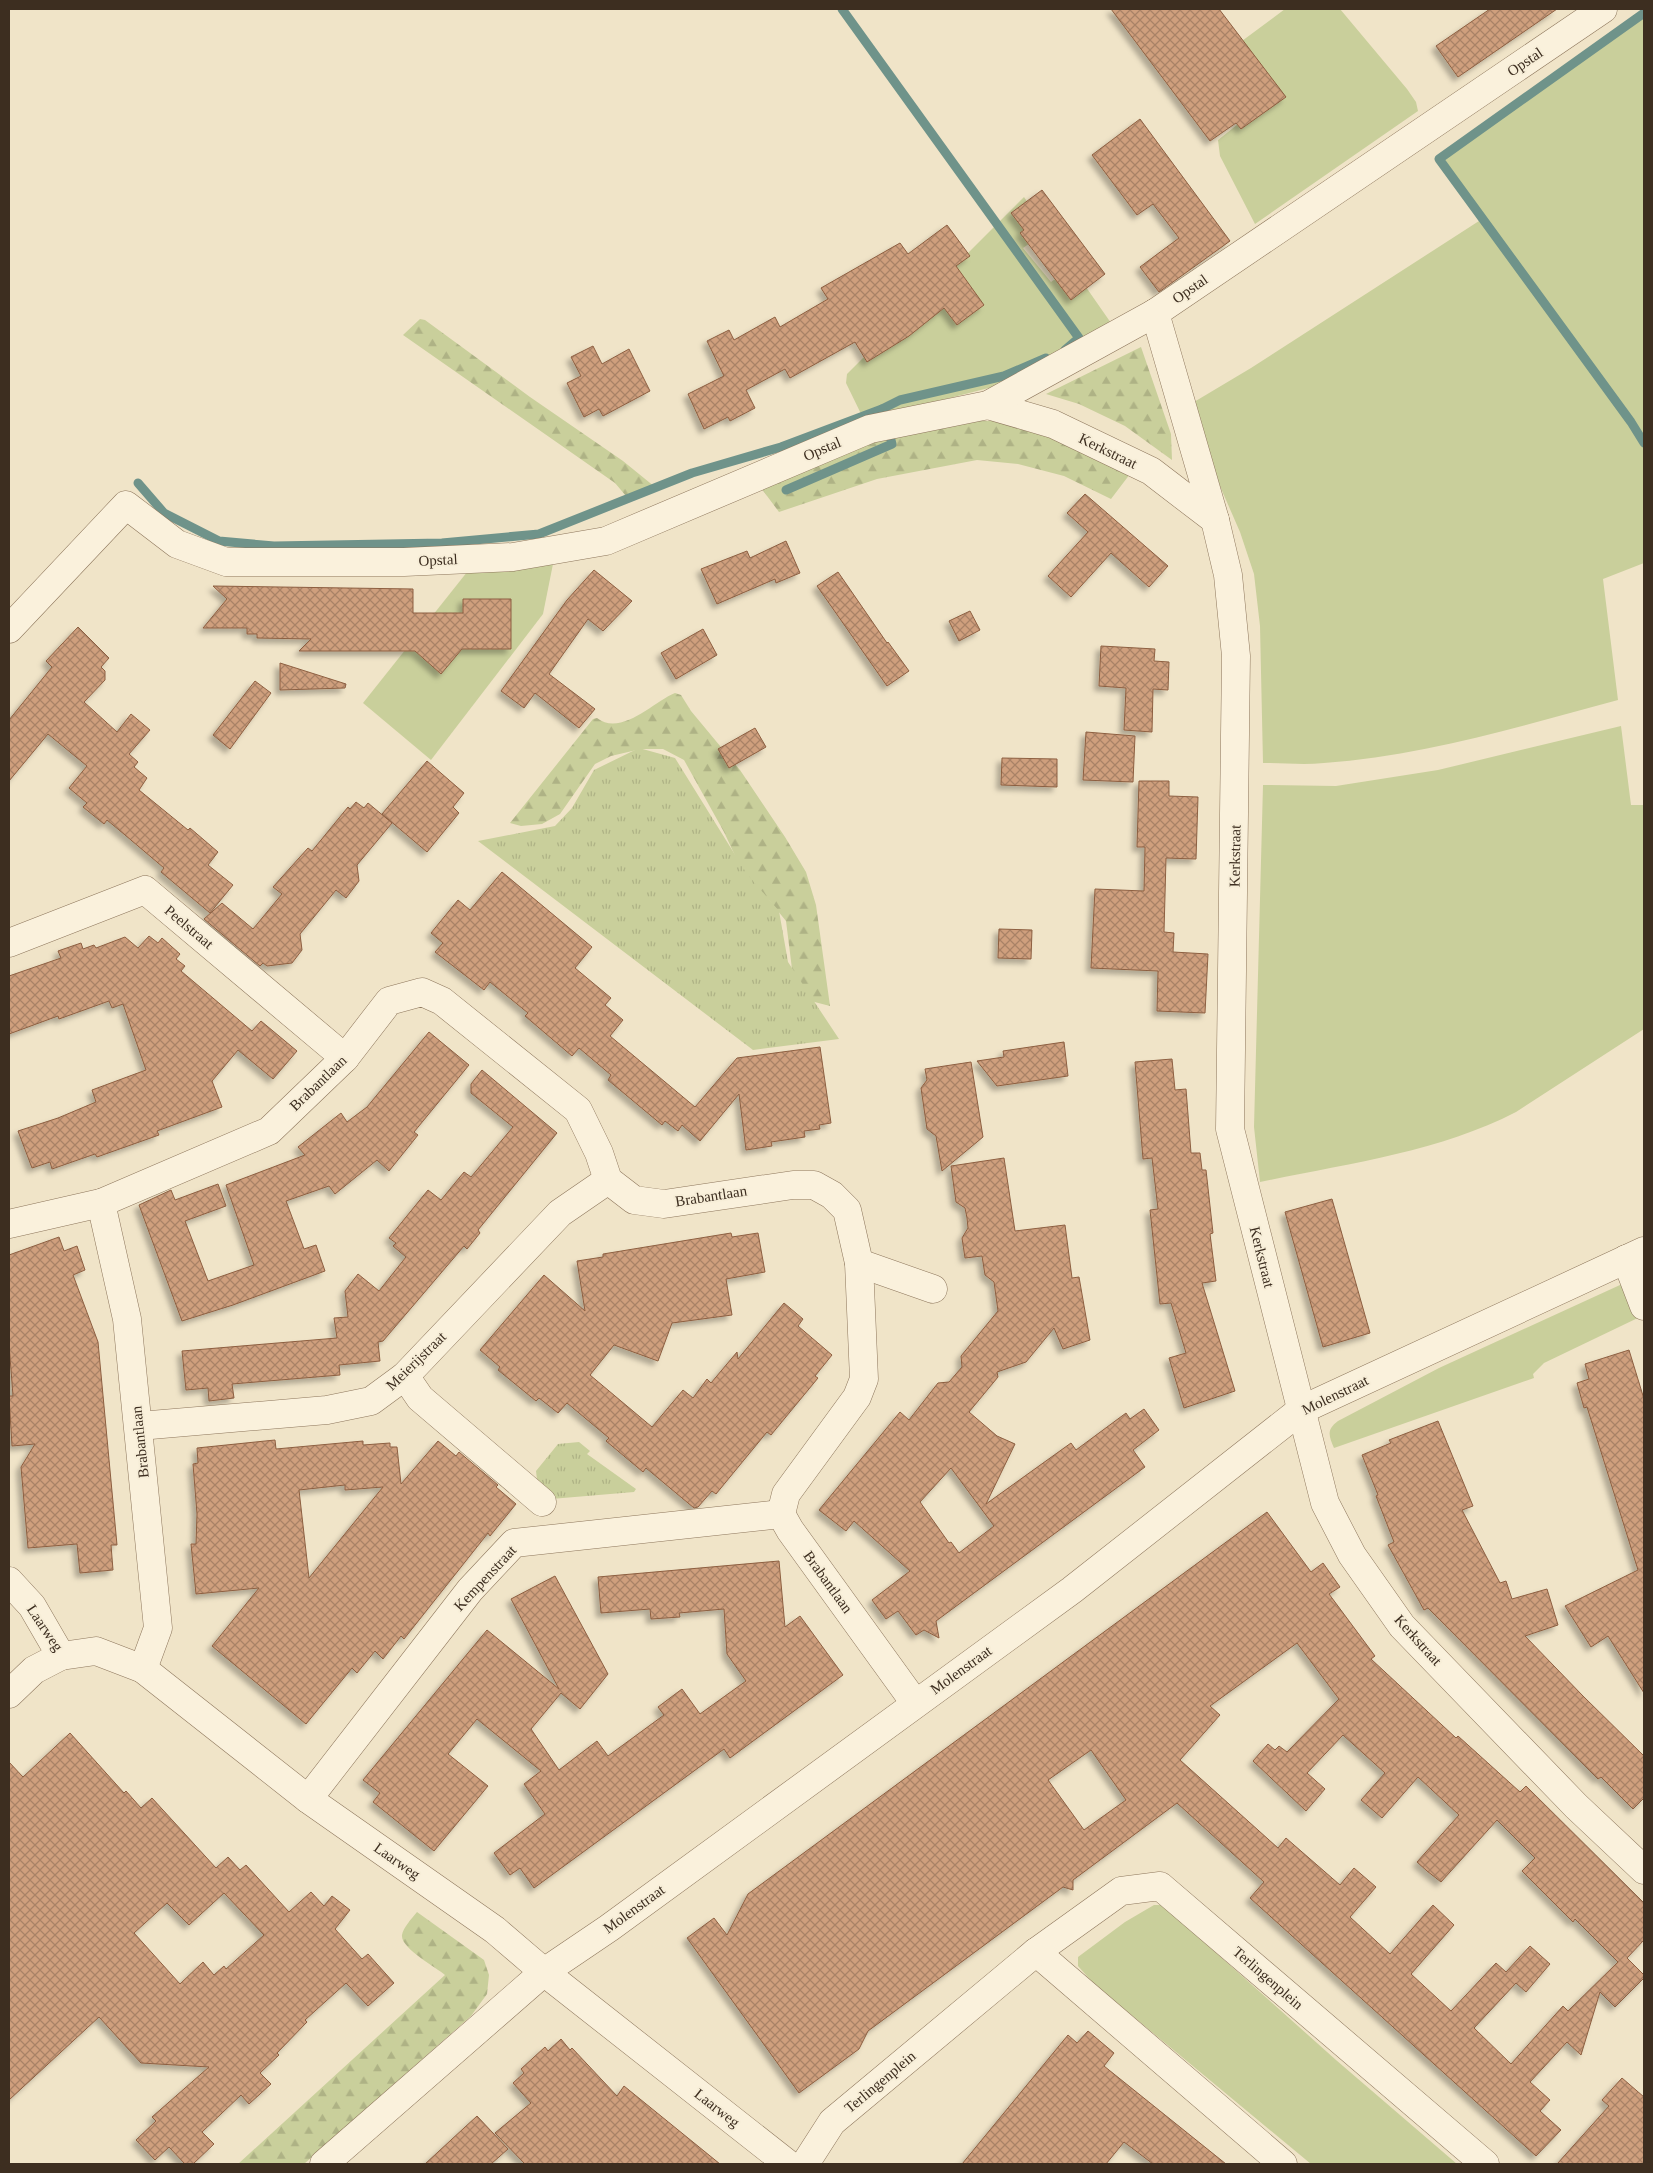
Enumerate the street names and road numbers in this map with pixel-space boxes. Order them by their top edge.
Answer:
street label: Opstal [1504,44,1546,80]
street label: Opstal [1169,271,1211,307]
street label: Kerkstraat [1076,430,1140,472]
street label: Opstal [801,434,843,464]
street label: Opstal [418,551,458,569]
street label: Kerkstraat [1226,824,1244,887]
street label: Peelstraat [162,902,217,952]
street label: Brabantlaan [286,1052,350,1114]
street label: Brabantlaan [674,1182,749,1210]
street label: Kerkstraat [1247,1225,1278,1290]
street label: Meierijstraat [383,1328,450,1393]
street label: Molenstraat [1299,1372,1371,1418]
street label: Brabantlaan [128,1405,152,1479]
street label: Kempenstraat [451,1541,520,1614]
street label: Brabantlaan [800,1548,856,1616]
street label: Laarweg [24,1602,67,1655]
street label: Kerkstraat [1391,1611,1445,1669]
street label: Molenstraat [927,1642,995,1698]
street label: Laarweg [371,1839,423,1883]
street label: Molenstraat [600,1881,668,1937]
street label: Terlingenplein [1230,1943,1307,2013]
street label: Terlingenplein [841,2048,919,2116]
street label: Laarweg [691,2086,743,2131]

